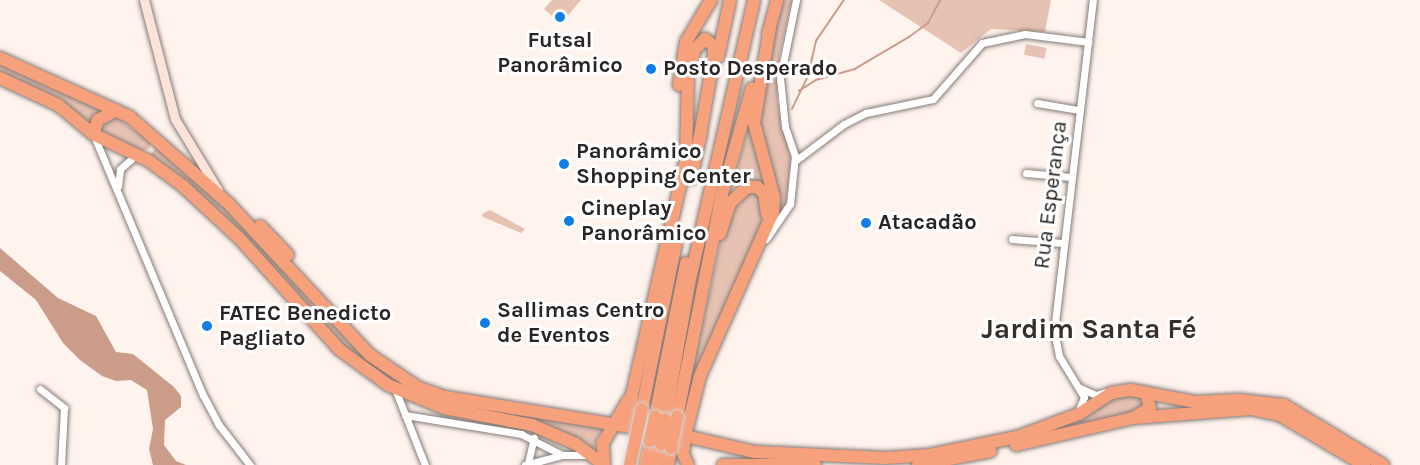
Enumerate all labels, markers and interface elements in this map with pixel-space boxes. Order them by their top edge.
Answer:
marker: Futsal Panorâmico [553,10,567,24]
place label: Futsal Panorâmico [497,27,623,78]
place label: Posto Desperado [663,56,837,82]
marker: Posto Desperado [644,62,658,76]
street label: Rua Esperança [1029,119,1073,271]
place label: Panorâmico Shopping Center [576,138,751,190]
marker: Panorâmico Shopping Center [557,157,571,171]
place label: Cineplay Panorâmico [581,195,706,246]
place label: Atacadão [878,210,977,236]
marker: Cineplay Panorâmico [562,214,576,228]
marker: Atacadão [859,216,873,230]
place label: Sallimas Centro de Eventos [497,297,664,348]
place label: FATEC Benedicto Pagliato [219,300,391,352]
district label: Jardim Santa Fé [981,312,1197,346]
marker: Sallimas Centro de Eventos [478,316,492,330]
marker: FATEC Benedicto Pagliato [200,319,214,333]

